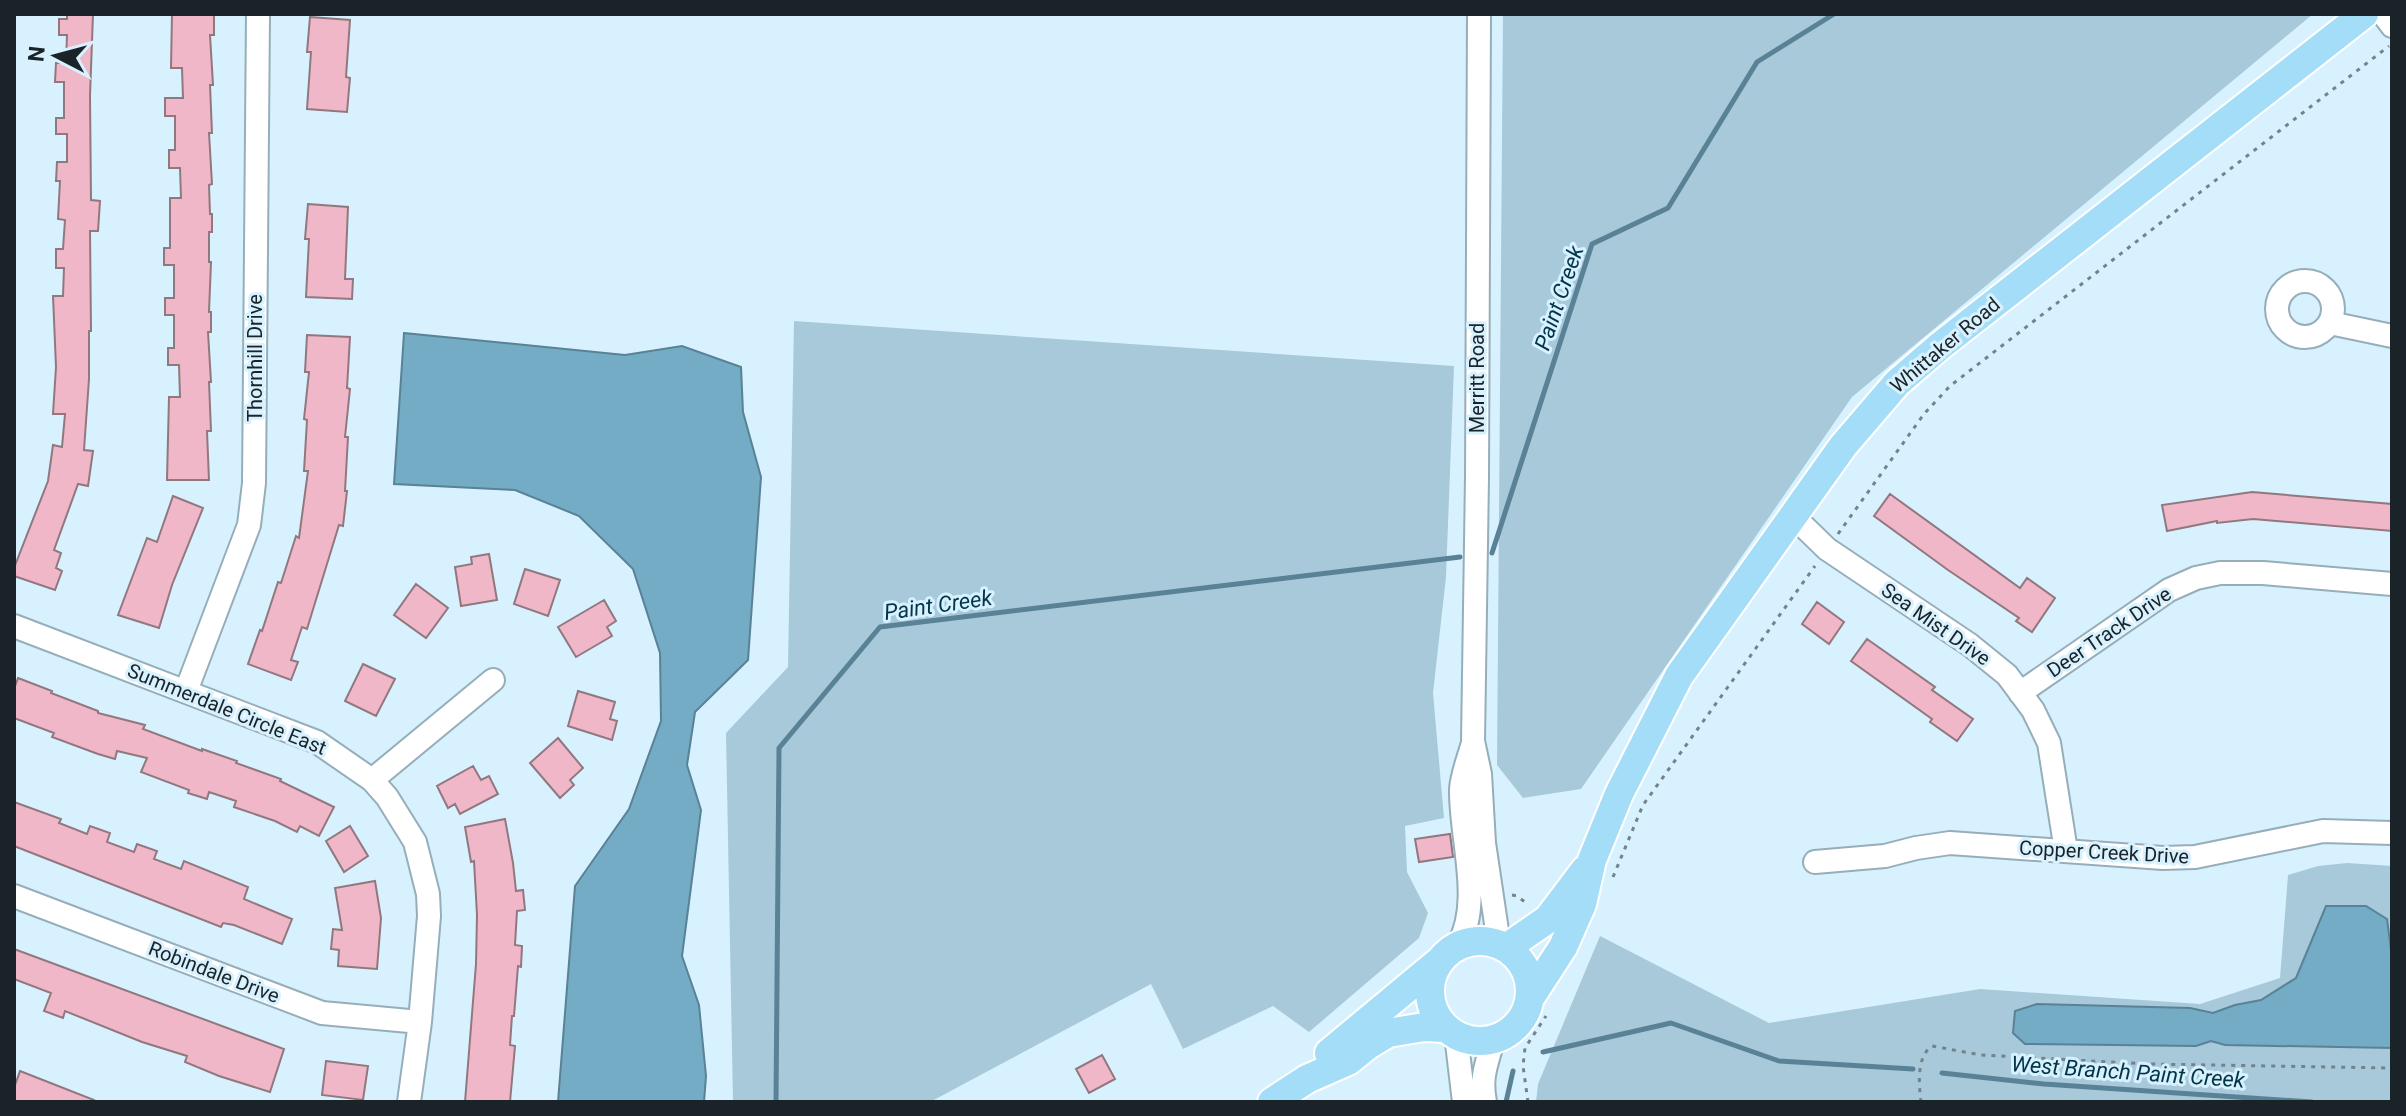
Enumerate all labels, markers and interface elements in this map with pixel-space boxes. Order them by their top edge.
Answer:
north arrow [16,16,96,96]
text: N [23,45,50,63]
water label: Paint Creek [1529,241,1589,353]
street label: Whittaker Road [1885,292,2005,398]
street label: Thornhill Drive [243,294,267,422]
street label: Merritt Road [1465,323,1489,433]
street label: Sea Mist Drive [1877,578,1995,670]
street label: Deer Track Drive [2042,582,2176,682]
water label: Paint Creek [882,585,995,625]
street label: Summerdale Circle East [124,658,330,760]
street label: Copper Creek Drive [2018,836,2190,868]
street label: Robindale Drive [145,936,283,1008]
water label: West Branch Paint Creek [2011,1051,2247,1093]

